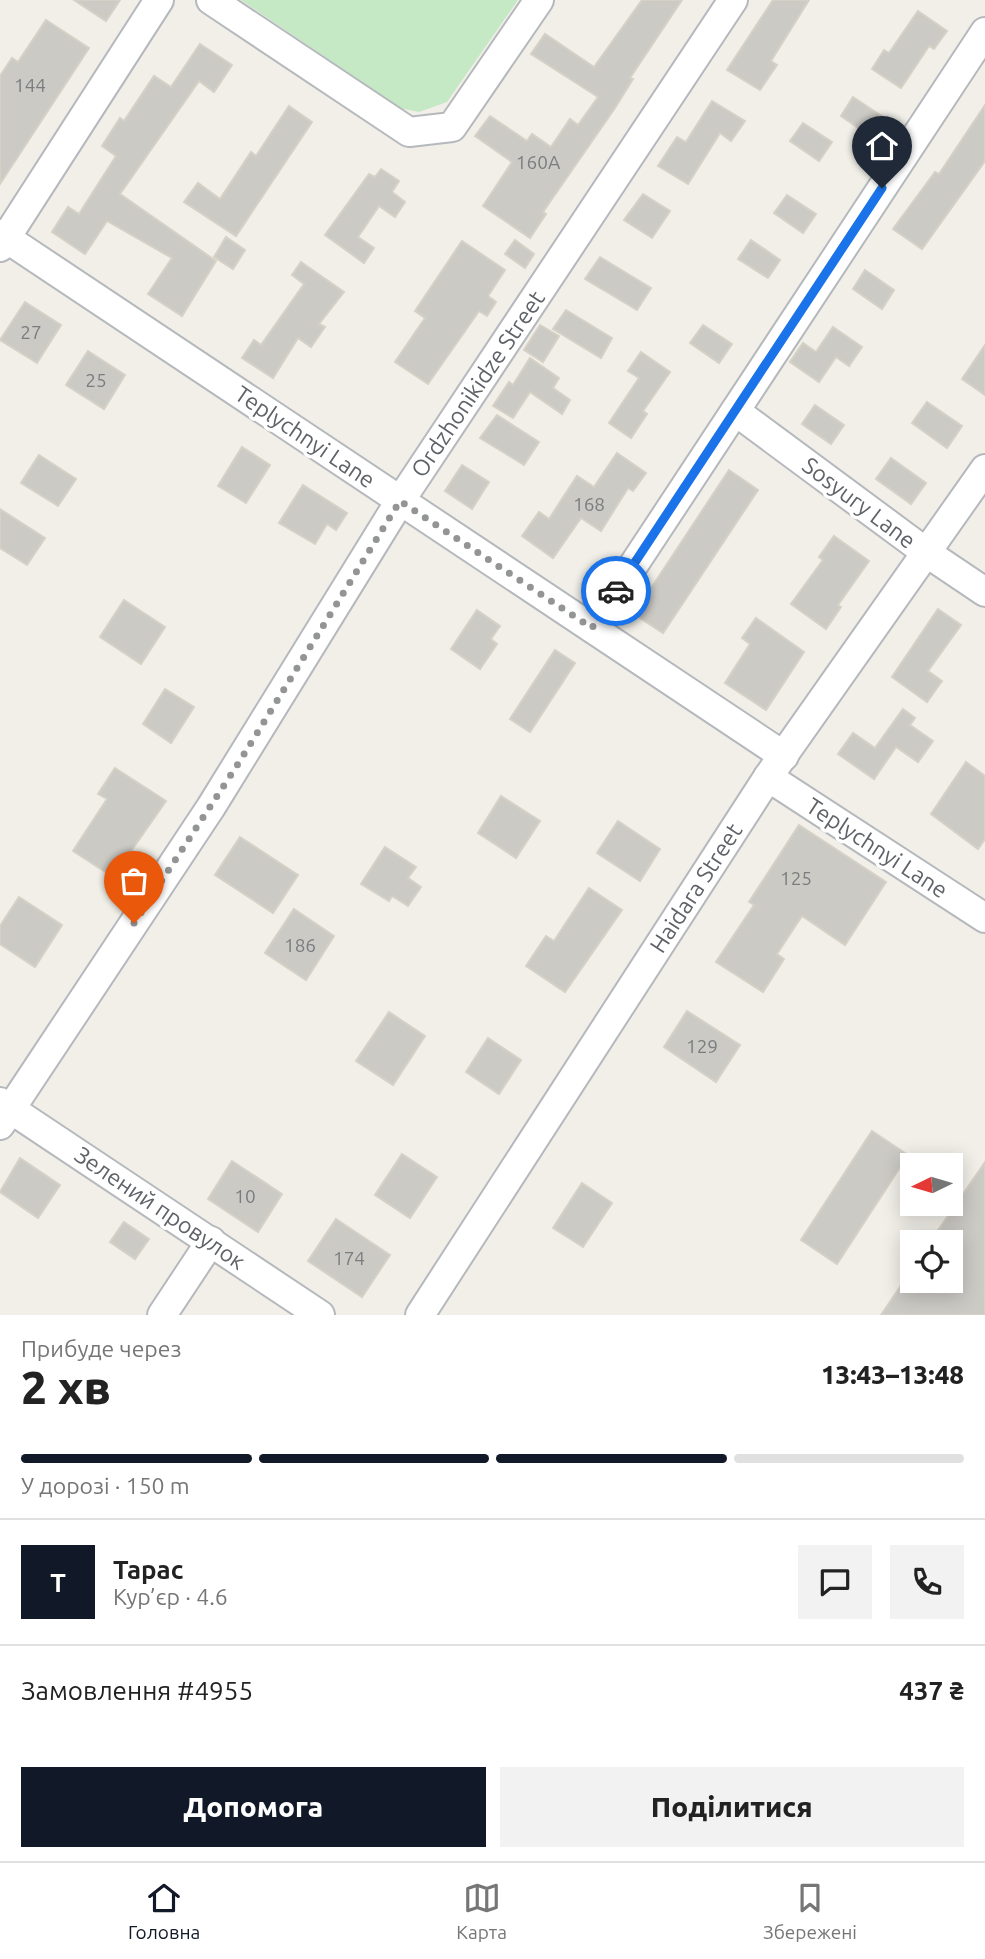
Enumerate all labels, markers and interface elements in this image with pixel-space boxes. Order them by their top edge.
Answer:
house number: 144 [14,74,46,96]
pin [852,116,912,188]
icon: home [863,127,901,165]
house number: 160А [516,151,561,173]
street label: Ordzhonikidze Street [406,286,549,482]
house number: 27 [20,321,42,343]
house number: 25 [85,369,107,391]
street label: Teplychnyi Lane [231,381,380,493]
street label: Sosyury Lane [798,452,921,553]
house number: 168 [573,493,605,515]
courier [581,556,651,626]
icon: car [597,572,635,610]
street label: Teplychnyi Lane [802,793,952,902]
street label: Haidara Street [645,819,747,957]
pin [104,851,164,923]
icon: bag [115,862,153,900]
house number: 125 [780,867,812,889]
house number: 186 [284,934,316,956]
house number: 129 [686,1035,718,1057]
street label: Зелений провулок [70,1141,250,1274]
north arrow [900,1153,962,1216]
map controls [900,1153,963,1293]
house number: 10 [234,1185,256,1207]
button: locate [900,1230,963,1293]
house number: 174 [333,1247,365,1269]
text: Прибуде через [21,1336,182,1361]
text: 13:43–13:48 [821,1360,964,1389]
text: 2 хв [21,1361,111,1413]
text: У дорозі · 150 m [21,1473,190,1498]
button: chat [798,1545,872,1619]
button: phone [890,1545,964,1619]
text: Тарас [113,1555,183,1584]
text: Т [50,1568,66,1597]
text: Кур’єр · 4.6 [113,1584,228,1609]
text: Замовлення #4955 [21,1676,253,1705]
text: 437 ₴ [899,1676,964,1705]
button: Допомога [21,1767,486,1847]
button: Поділитися [500,1767,964,1847]
tab: Головна [128,1879,200,1943]
tab: Карта [456,1879,507,1943]
tab: Збережені [763,1879,857,1943]

